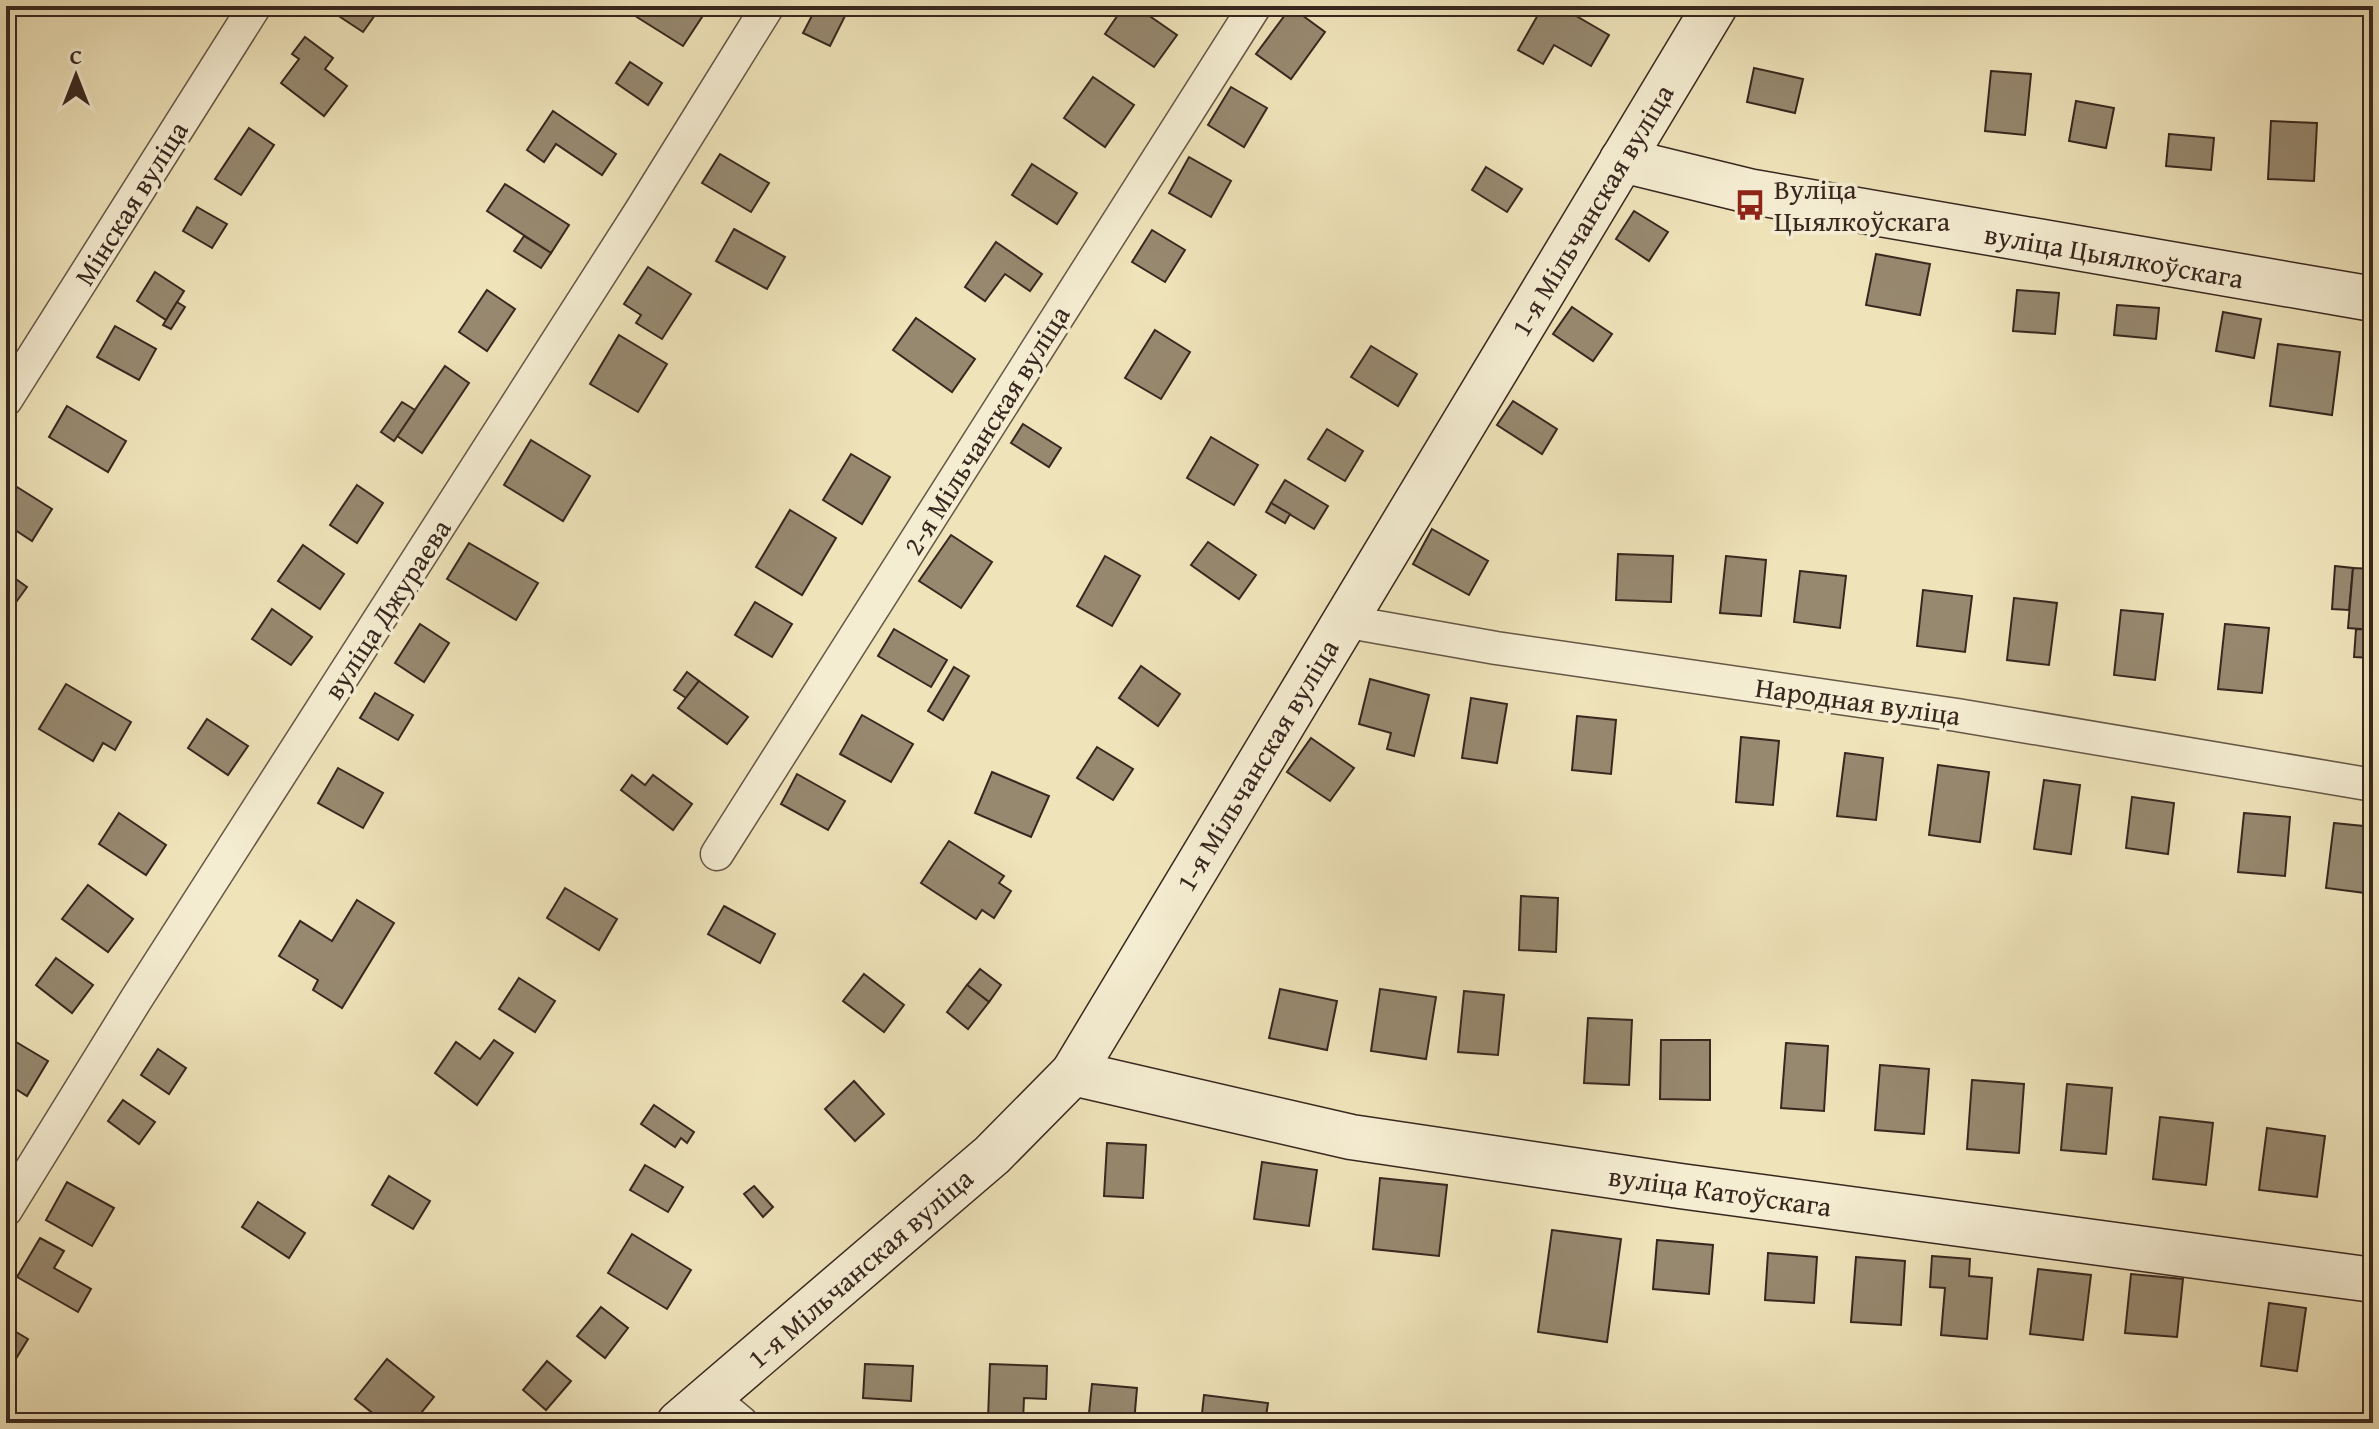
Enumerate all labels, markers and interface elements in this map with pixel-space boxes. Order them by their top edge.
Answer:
north arrow [36,36,116,116]
text: С [70,40,82,72]
street label: 1-я Мільчанская вуліца [1500,75,1684,344]
street label: Мінская вуліца [64,112,198,293]
place label: Вуліца Цыялкоўскага [1774,168,1951,241]
bus stop icon: Вуліца Цыялкоўскага [1733,188,1767,222]
street label: вуліца Цыялкоўскага [1981,213,2248,299]
street label: 2-я Мільчанская вуліца [892,296,1080,563]
street label: вуліца Джураева [313,510,461,707]
street label: 1-я Мільчанская вуліца [1165,630,1349,899]
street label: Народная вуліца [1753,666,1964,735]
street label: вуліца Катоўскага [1606,1155,1835,1227]
street label: 1-я Мільчанская вуліца [738,1157,982,1377]

